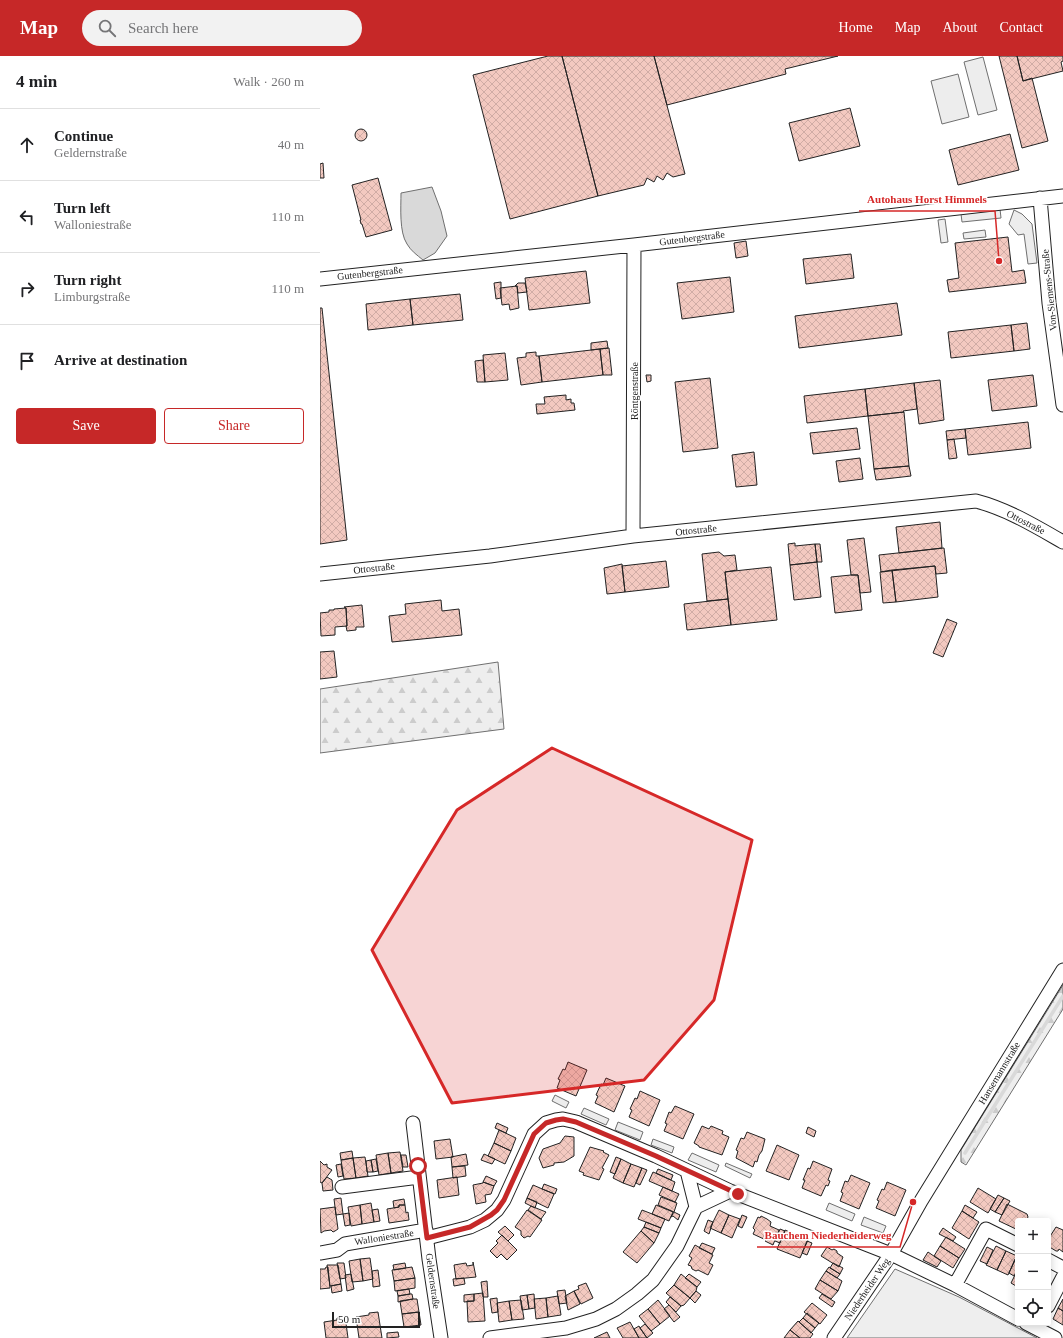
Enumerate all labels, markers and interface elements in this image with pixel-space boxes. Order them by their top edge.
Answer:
search box [82,10,362,46]
text: Map [20,17,58,38]
icon: search [96,17,118,39]
text: Search here [128,20,198,36]
text: Home [839,20,873,35]
text: Map [895,20,920,35]
text: About [942,20,977,35]
text: Contact [999,20,1043,35]
text: 4 min [16,72,57,91]
text: Walk · 260 m [233,74,304,89]
text: Continue [54,128,113,144]
icon: ahead [16,134,38,156]
text: 40 m [278,137,304,152]
text: Geldernstraße [54,145,127,160]
callout: Autohaus Horst Himmels [859,188,995,211]
text: Autohaus Horst Himmels [867,193,988,205]
text: Turn left [54,200,111,216]
icon: left [16,206,38,228]
text: 110 m [272,209,304,224]
text: Walloniestraße [54,217,132,232]
street label: Gutenbergstraße [659,228,726,247]
street label: Von-Siemens-Straße [1039,248,1059,331]
street label: Gutenbergstraße [337,264,404,282]
text: Turn right [54,272,121,288]
icon: right [16,278,38,300]
text: 110 m [272,281,304,296]
text: Limburgstraße [54,289,130,304]
icon: arrive [16,350,38,372]
text: Arrive at destination [54,352,187,368]
street label: Röntgenstraße [629,362,640,420]
button: Save [16,408,156,444]
button: Share [164,408,304,444]
street label: Ottostraße [1005,508,1048,537]
street label: Ottostraße [675,522,718,538]
street label: Ottostraße [353,560,396,576]
street label: Hansemannstraße [976,1039,1022,1106]
route start [409,1157,427,1175]
route end [729,1185,747,1203]
map controls [1015,1218,1051,1326]
button: + [1015,1218,1051,1254]
callout: Bauchem Niederheiderweg [757,1224,900,1247]
street label: Walloniestraße [354,1227,415,1247]
text: Bauchem Niederheiderweg [765,1229,892,1241]
street label: Geldernstraße [424,1252,442,1310]
button: − [1015,1254,1051,1290]
street label: Niederheider Weg [842,1256,892,1322]
button: locate [1015,1290,1051,1326]
scale bar [332,1310,420,1329]
text: 50 m [338,1313,360,1325]

